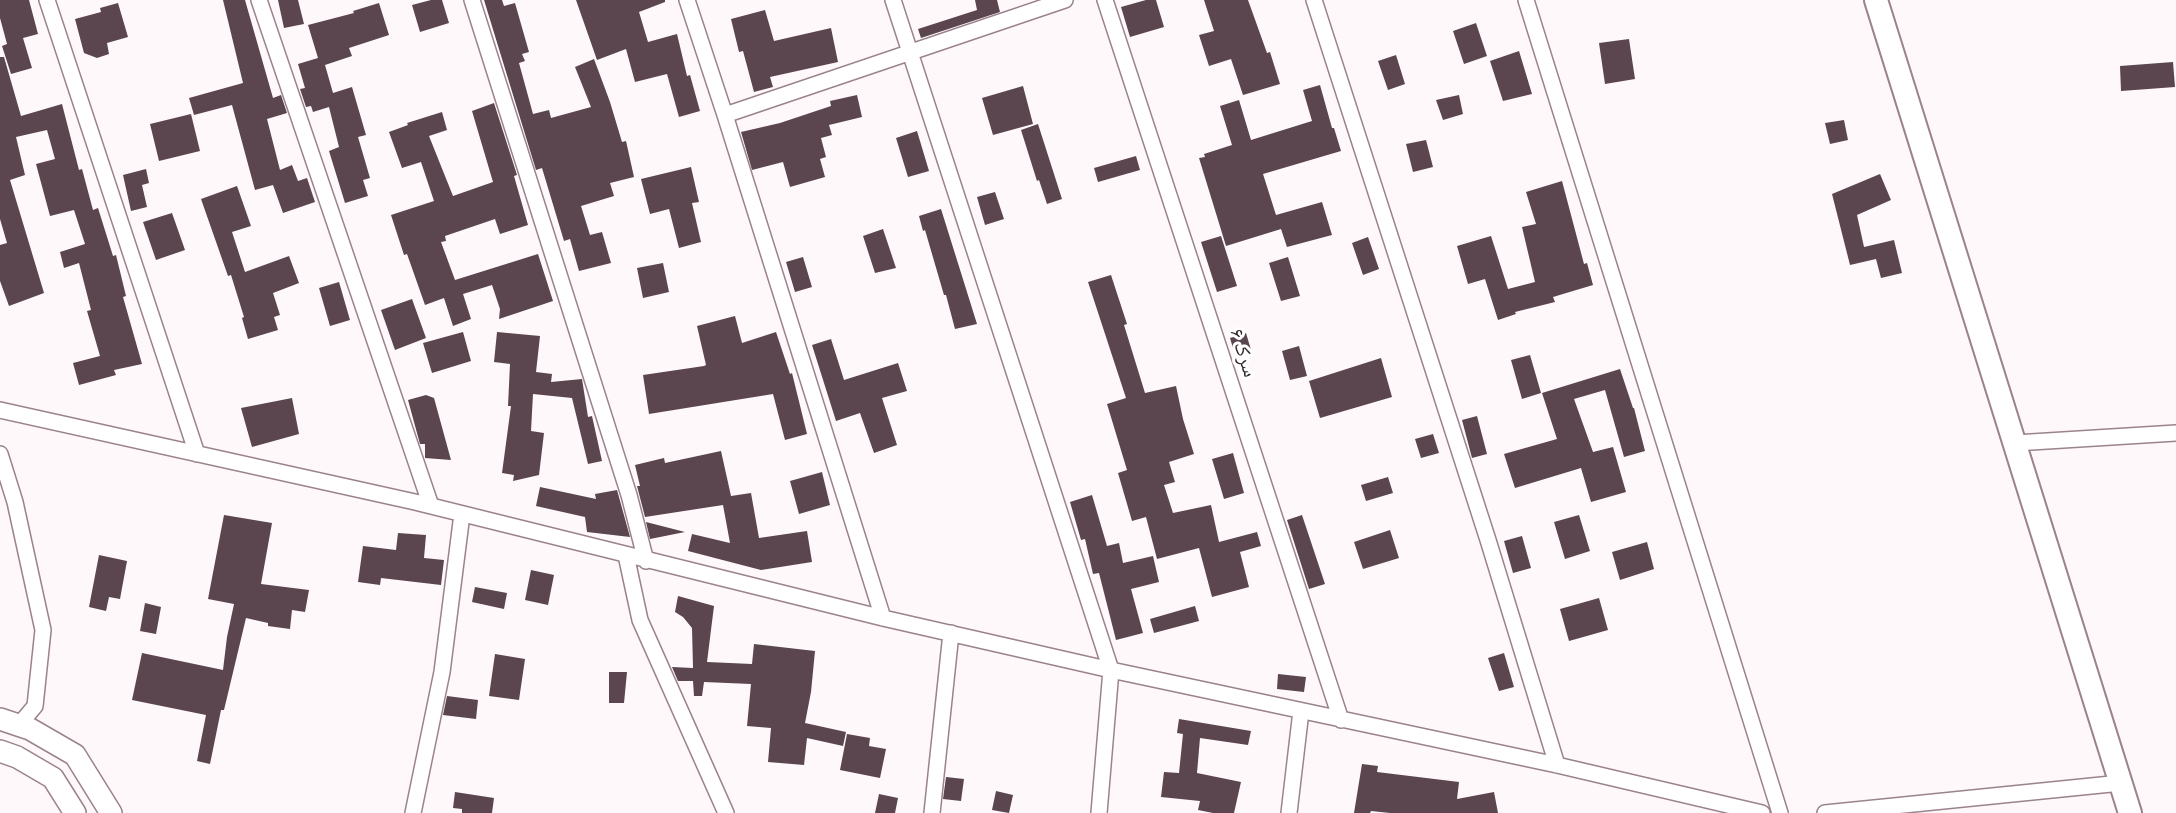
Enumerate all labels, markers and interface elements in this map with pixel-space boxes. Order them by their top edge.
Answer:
street label: سرک ۶ [1224,326,1262,380]

